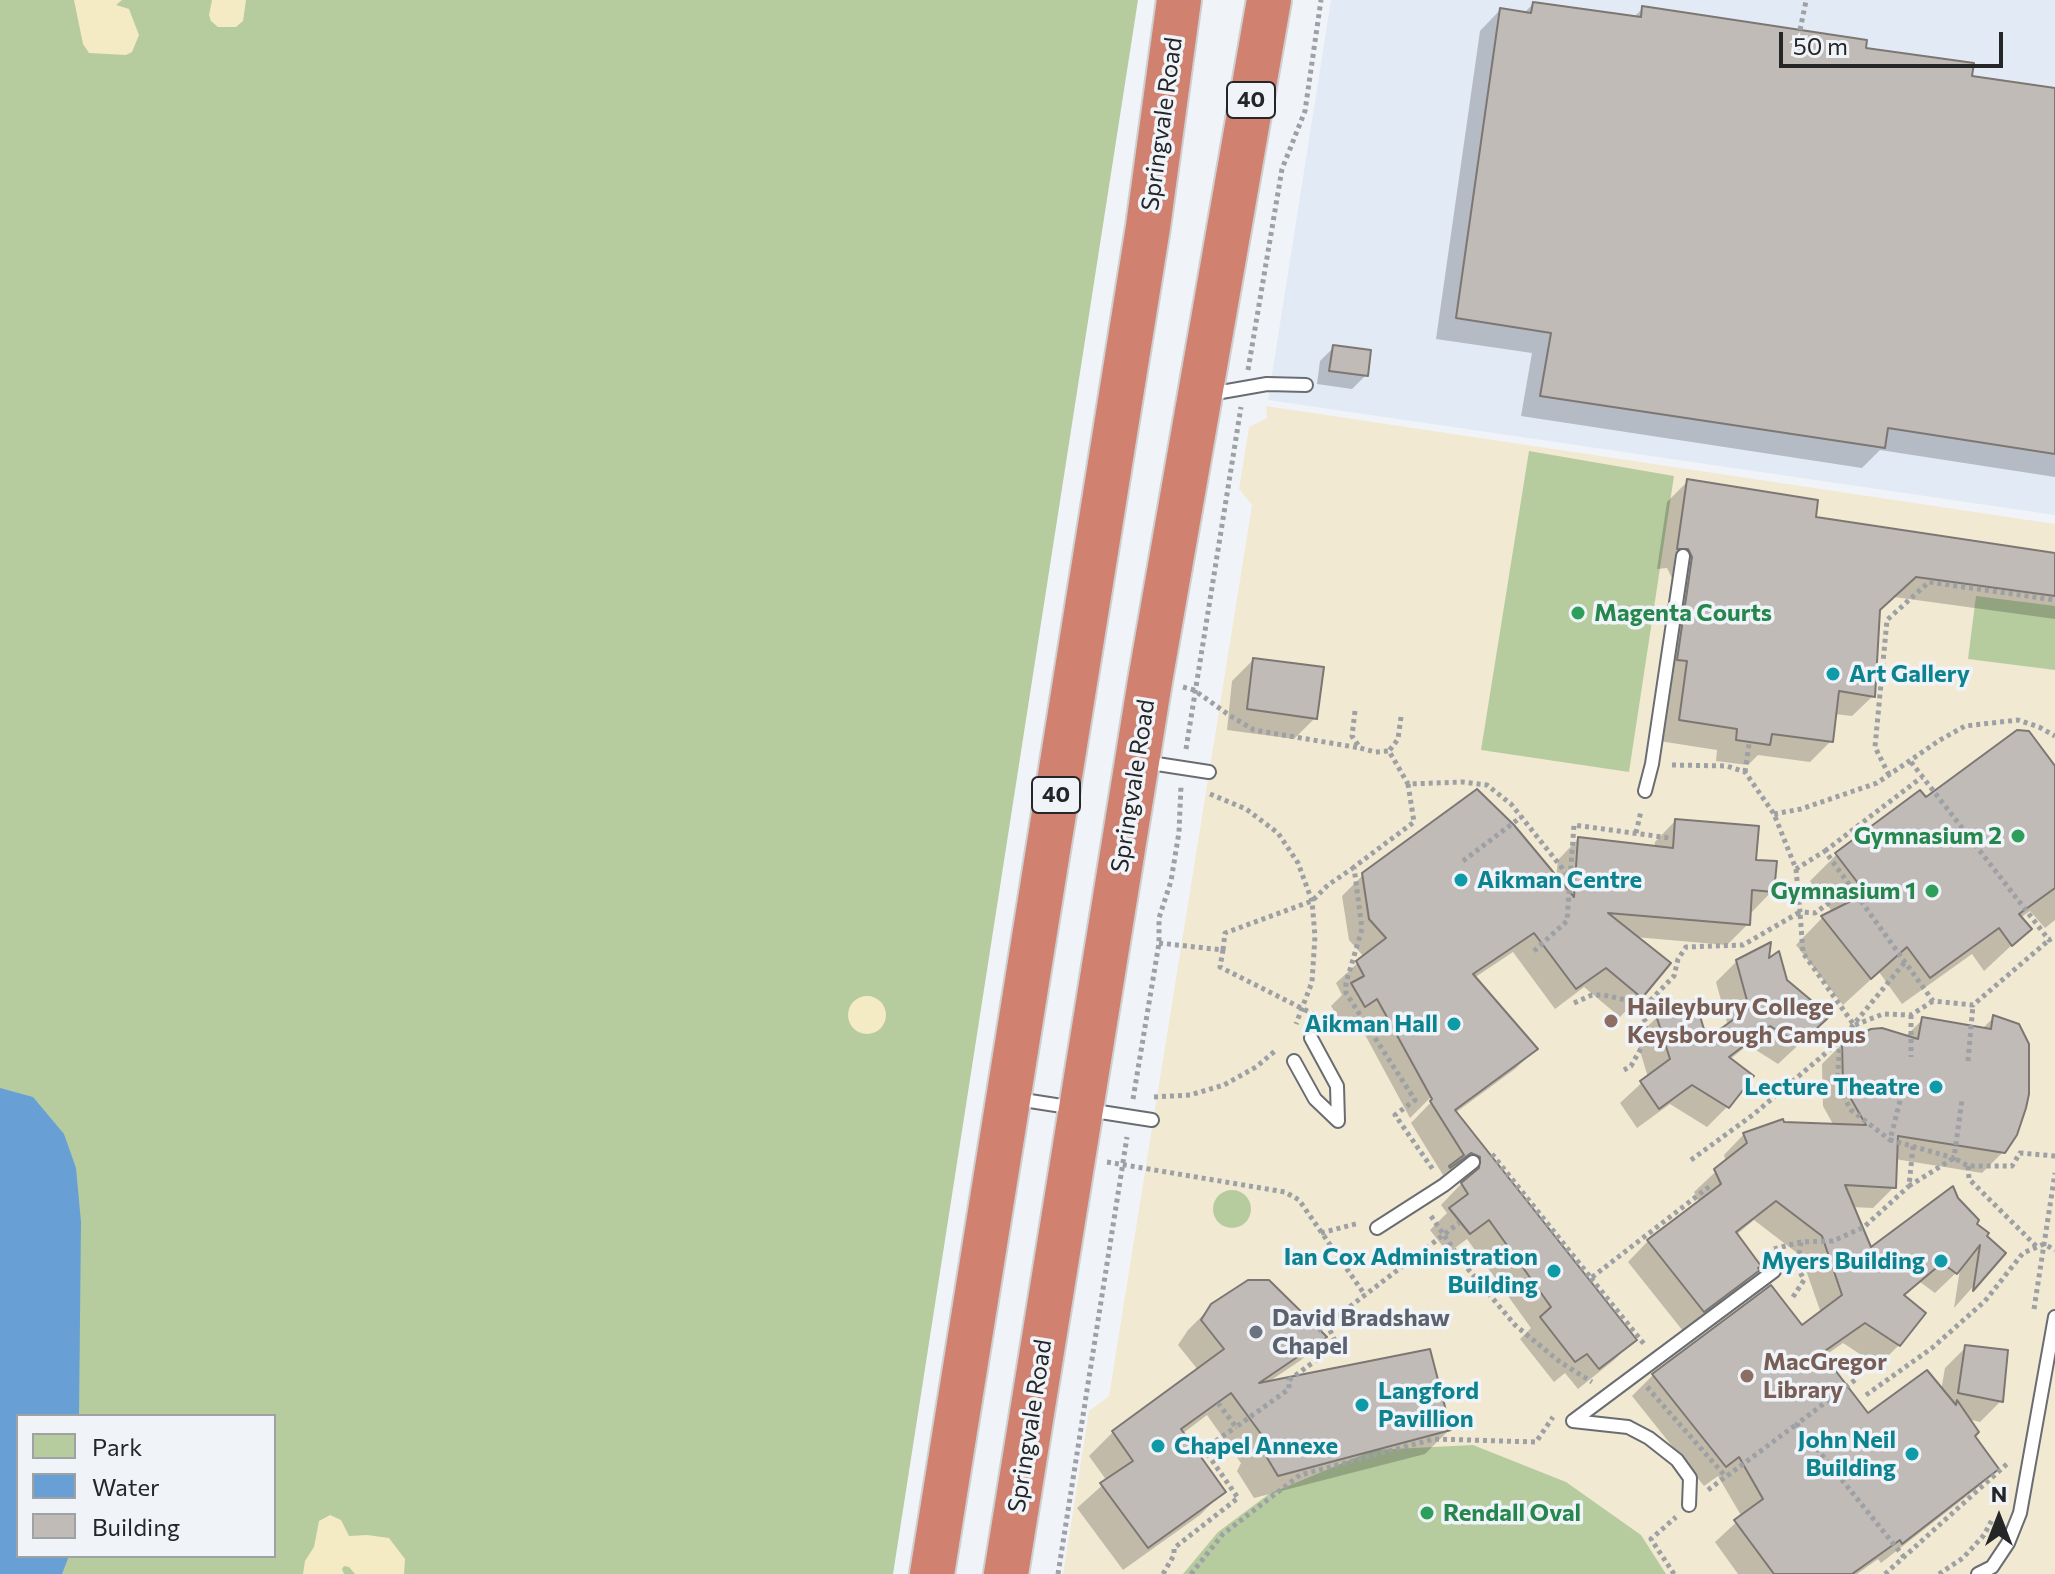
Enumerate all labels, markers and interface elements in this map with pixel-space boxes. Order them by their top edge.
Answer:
scale bar [1783,16,2007,66]
text: 50 m [1793,31,1848,60]
street label: Springvale Road [1136,35,1188,213]
road number: 40 [1227,82,1275,118]
place label: Magenta Courts [1594,599,1772,627]
marker: Magenta Courts [1569,604,1587,622]
place label: Art Gallery [1849,660,1970,688]
marker: Art Gallery [1824,665,1842,683]
street label: Springvale Road [1105,697,1161,875]
road number: 40 [1032,777,1080,813]
place label: Gymnasium 2 [1854,822,2002,850]
marker: Gymnasium 2 [2009,827,2027,845]
place label: Aikman Centre [1477,866,1642,894]
marker: Aikman Centre [1452,871,1470,889]
place label: Gymnasium 1 [1771,877,1916,905]
marker: Gymnasium 1 [1923,882,1941,900]
place label: Haileybury College Keysborough Campus [1627,993,1866,1049]
place label: Aikman Hall [1305,1010,1438,1038]
marker: Haileybury College Keysborough Campus [1602,1012,1620,1030]
marker: Aikman Hall [1445,1015,1463,1033]
place label: Lecture Theatre [1744,1073,1920,1101]
marker: Lecture Theatre [1927,1078,1945,1096]
place label: Ian Cox Administration Building [1284,1243,1538,1299]
place label: Myers Building [1762,1247,1925,1275]
marker: Myers Building [1932,1252,1950,1270]
marker: Ian Cox Administration Building [1545,1262,1563,1280]
place label: David Bradshaw Chapel [1272,1304,1450,1360]
marker: David Bradshaw Chapel [1247,1323,1265,1341]
street label: Springvale Road [1002,1337,1058,1515]
place label: MacGregor Library [1763,1348,1887,1404]
marker: MacGregor Library [1738,1367,1756,1385]
place label: Langford Pavillion [1378,1377,1479,1433]
marker: Langford Pavillion [1353,1396,1371,1414]
legend [16,1414,276,1558]
place label: John Neil Building [1798,1426,1896,1482]
text: Park [92,1432,142,1461]
place label: Chapel Annexe [1174,1432,1338,1460]
marker: Chapel Annexe [1149,1437,1167,1455]
marker: John Neil Building [1903,1445,1921,1463]
text: Water [92,1472,160,1501]
north arrow [1959,1478,2039,1558]
text: N [1991,1480,2007,1507]
place label: Rendall Oval [1443,1499,1581,1527]
marker: Rendall Oval [1418,1504,1436,1522]
text: Building [92,1512,180,1541]

